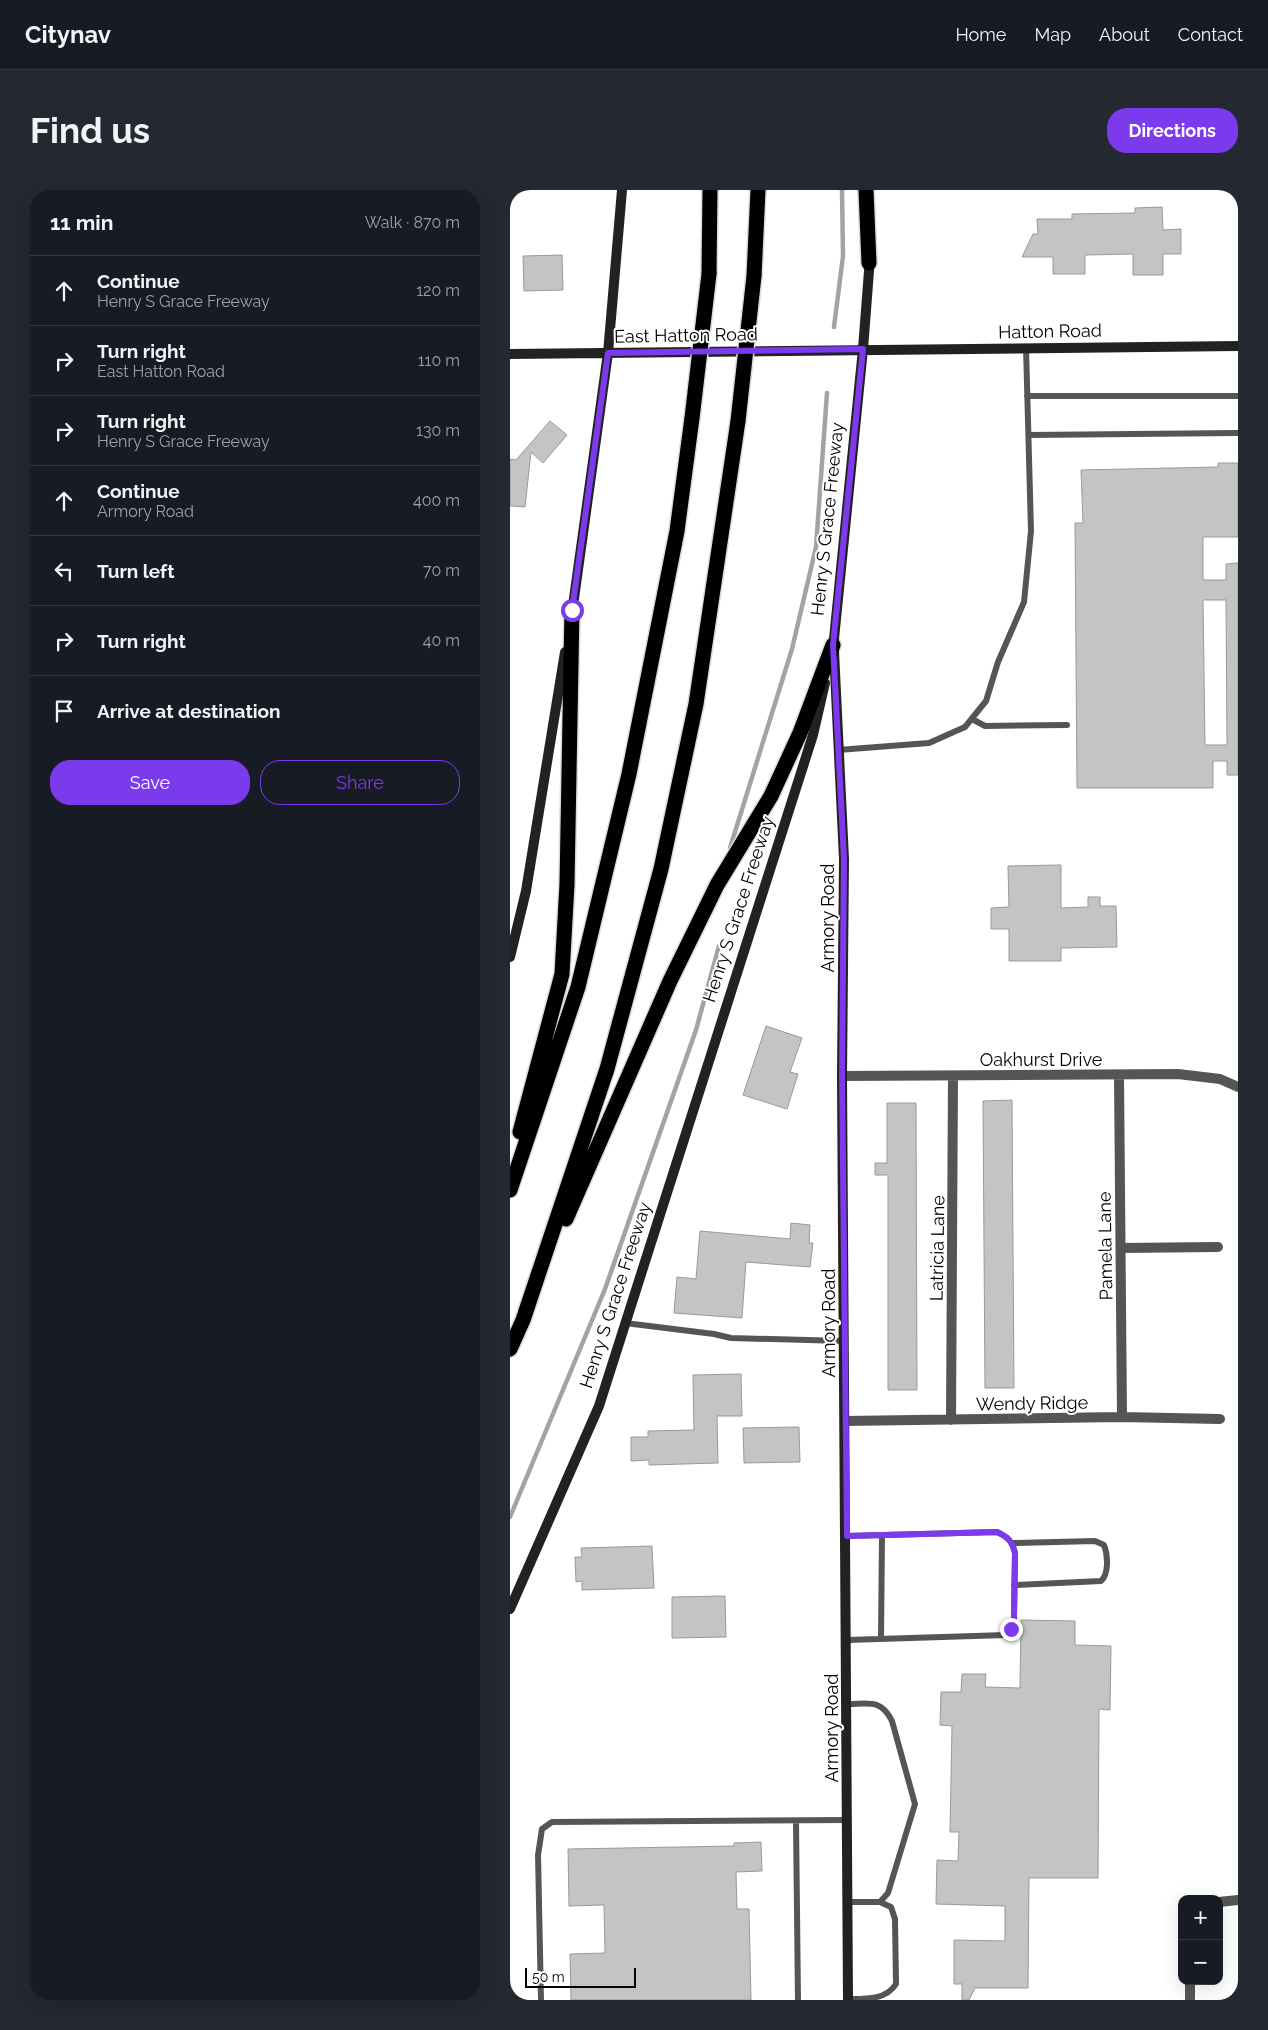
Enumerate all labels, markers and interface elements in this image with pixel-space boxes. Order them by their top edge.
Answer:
text: Citynav [25,20,111,49]
text: Home [955,24,1006,45]
text: Map [1034,24,1071,45]
text: About [1099,24,1150,45]
text: Contact [1178,24,1243,45]
button: Directions [1107,108,1238,153]
text: Find us [30,110,150,151]
text: 11 min [50,210,113,235]
text: Walk · 870 m [365,213,460,232]
text: Continue [97,270,180,292]
icon: ahead [50,277,78,305]
text: 120 m [416,281,460,300]
text: Henry S Grace Freeway [97,292,270,311]
street label: Hatton Road [998,320,1102,342]
street label: East Hatton Road [614,323,758,347]
text: Turn right [97,340,186,362]
icon: right [50,347,78,375]
text: 110 m [418,351,460,370]
text: East Hatton Road [97,362,225,381]
text: Turn right [97,410,186,432]
icon: right [50,417,78,445]
text: 130 m [416,421,460,440]
street label: Henry S Grace Freeway [806,421,848,617]
text: Henry S Grace Freeway [97,432,270,451]
text: Continue [97,480,180,502]
icon: ahead [50,487,78,515]
text: 400 m [413,491,460,510]
text: Armory Road [97,502,194,521]
icon: left [50,557,78,585]
text: Turn left [97,560,174,582]
text: 70 m [423,561,460,580]
route start [561,599,584,622]
icon: right [50,627,78,655]
text: Turn right [97,630,186,652]
text: 40 m [423,631,460,650]
icon: arrive [50,697,78,725]
text: Arrive at destination [97,700,281,722]
button: Save [50,760,250,805]
button: Share [260,760,460,805]
street label: Henry S Grace Freeway [698,813,778,1005]
street label: Armory Road [817,863,838,973]
street label: Oakhurst Drive [980,1049,1103,1070]
street label: Pamela Lane [1094,1191,1116,1301]
street label: Latricia Lane [926,1194,948,1301]
street label: Henry S Grace Freeway [575,1199,655,1391]
street label: Armory Road [818,1268,839,1378]
street label: Wendy Ridge [976,1392,1089,1414]
route end [1000,1618,1023,1641]
street label: Armory Road [821,1673,842,1783]
map controls [1178,1895,1223,1985]
button: + [1178,1895,1223,1940]
button: − [1178,1940,1223,1985]
scale bar [525,1965,636,1988]
text: 50 m [532,1969,565,1985]

